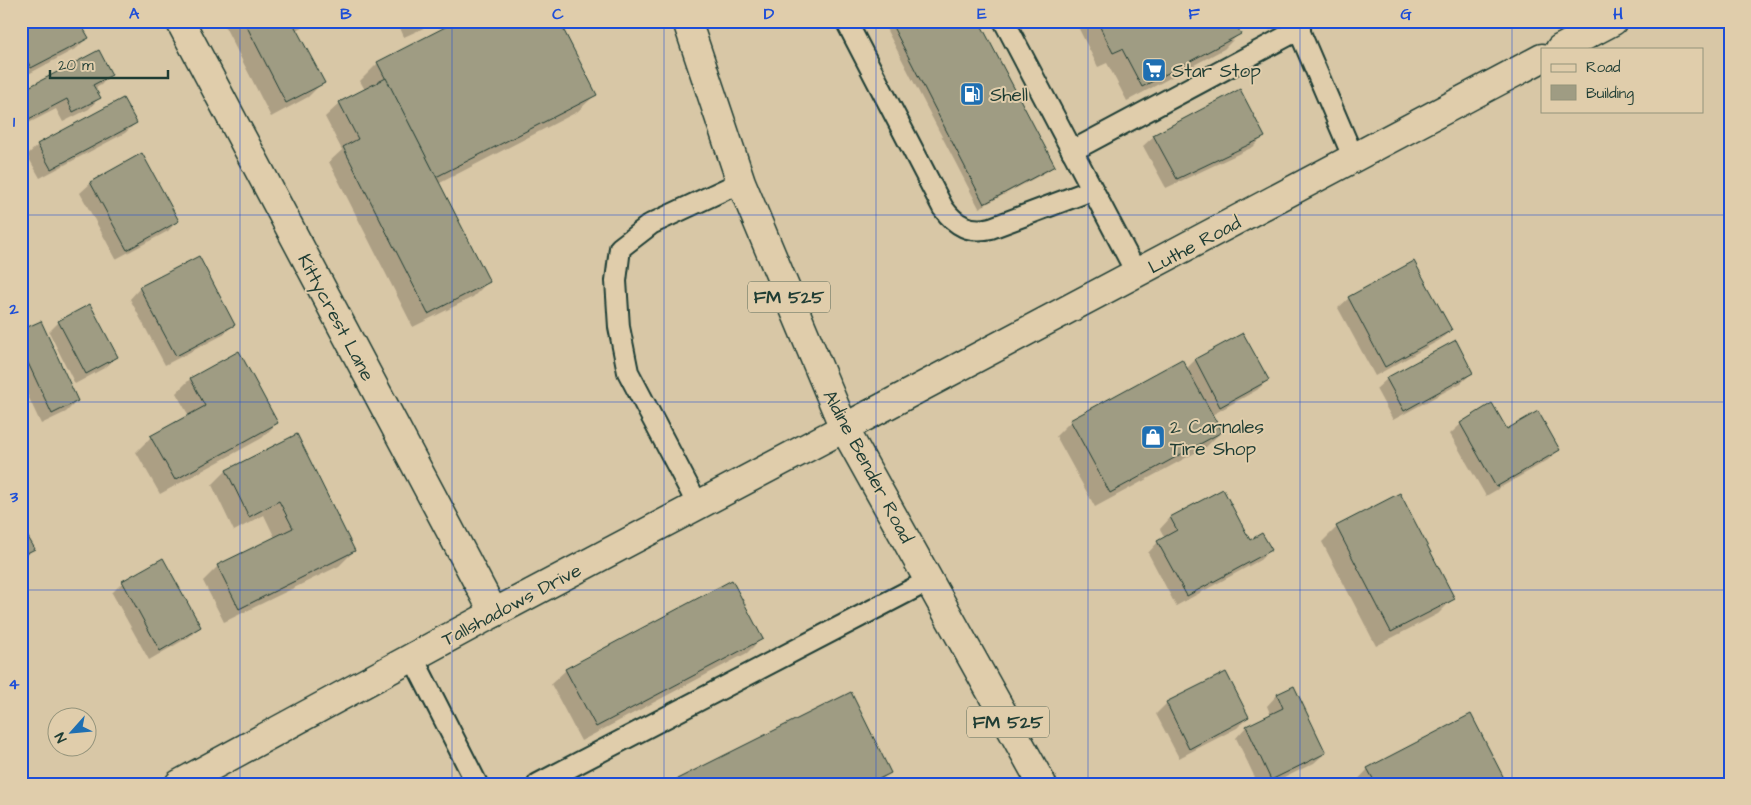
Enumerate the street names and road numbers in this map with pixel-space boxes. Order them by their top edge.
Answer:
street label: Luthe Road [1144,209,1246,281]
street label: Kittycrest Lane [290,249,381,386]
road number: FM 525 [748,282,830,312]
street label: Aldine Bender Road [816,385,920,548]
street label: Tallshadows Drive [437,557,586,654]
road number: FM 525 [967,706,1049,738]

